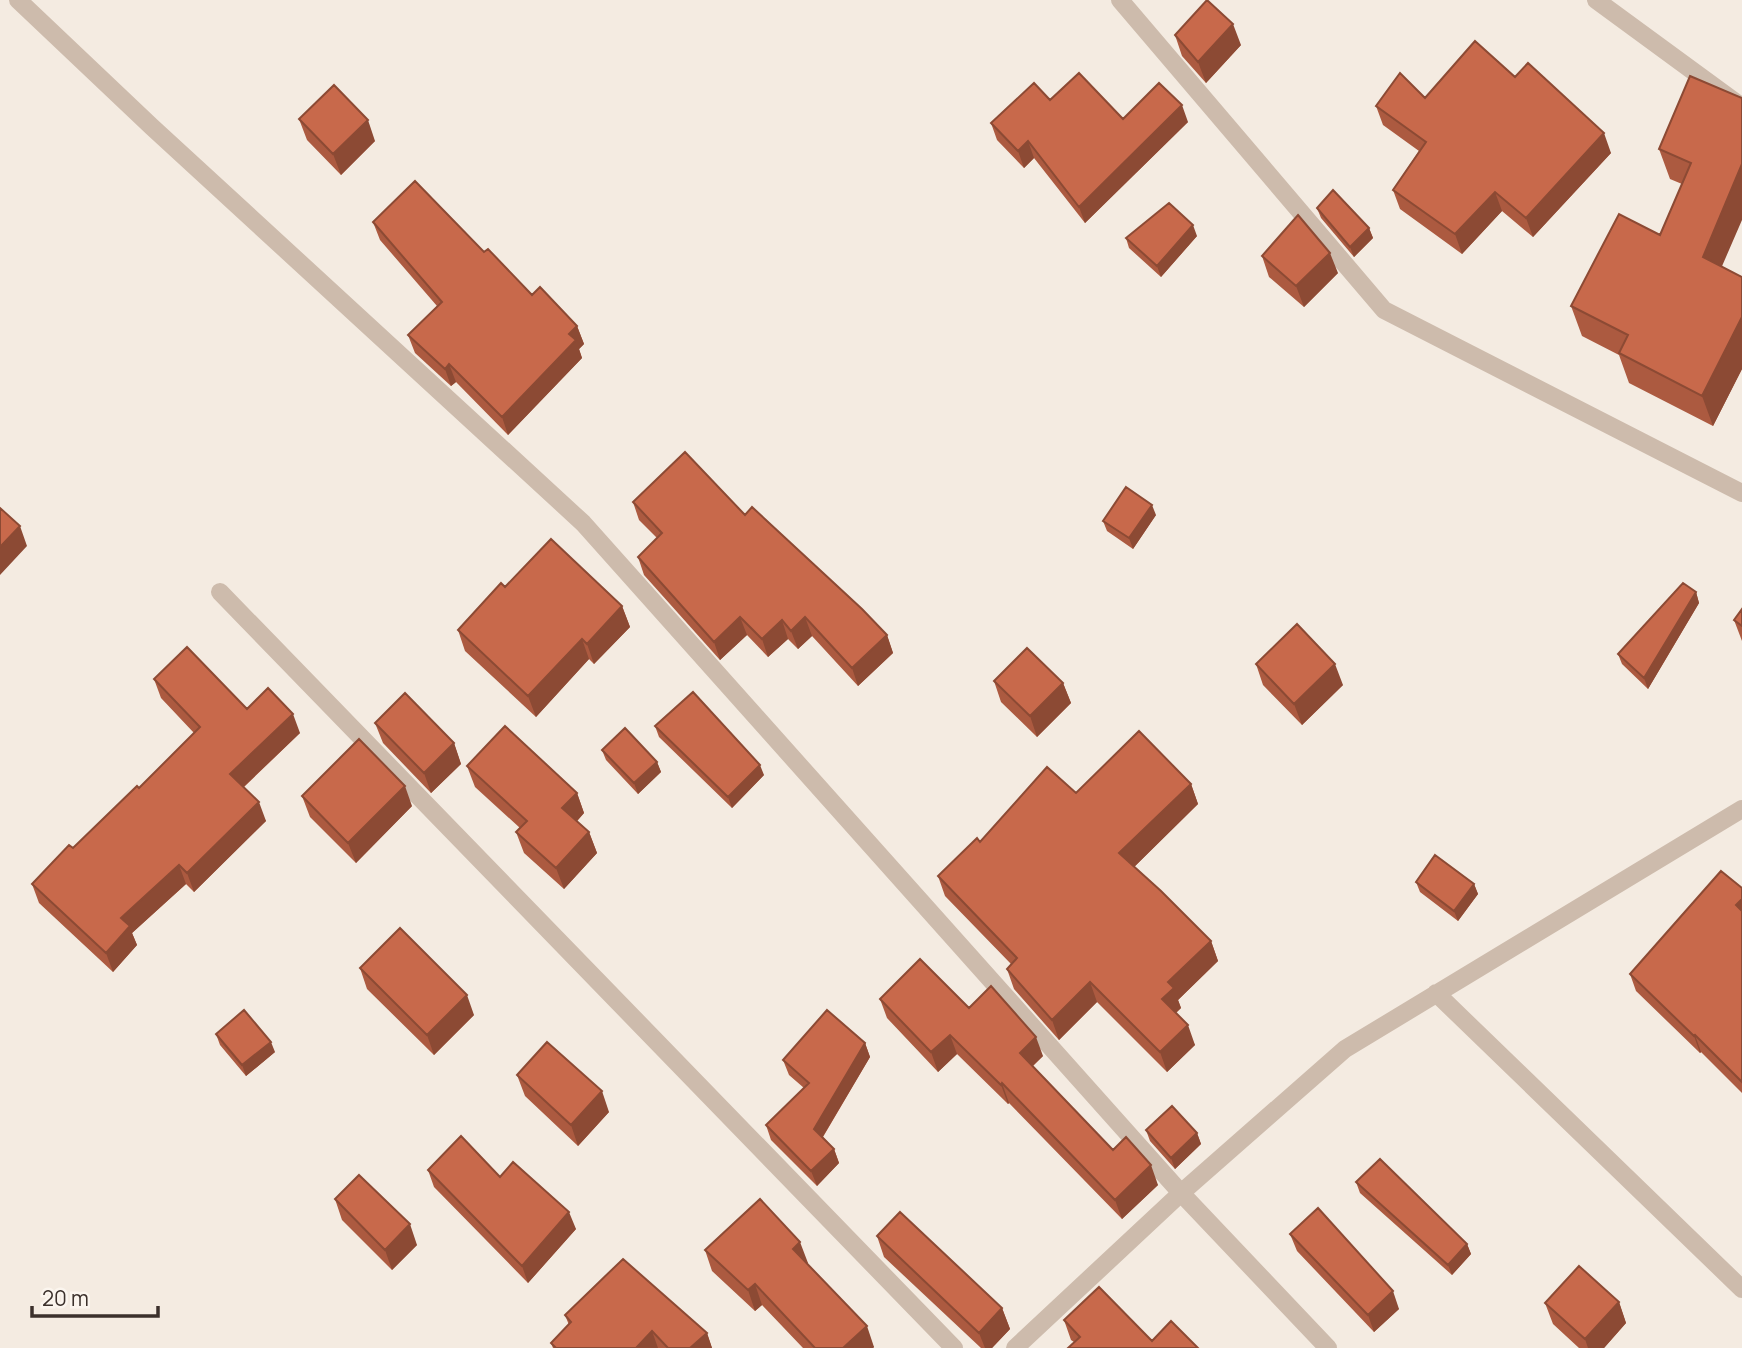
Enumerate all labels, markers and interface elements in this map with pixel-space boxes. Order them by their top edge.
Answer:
scale bar [32,1274,158,1318]
text: 20 m [42,1284,89,1312]

